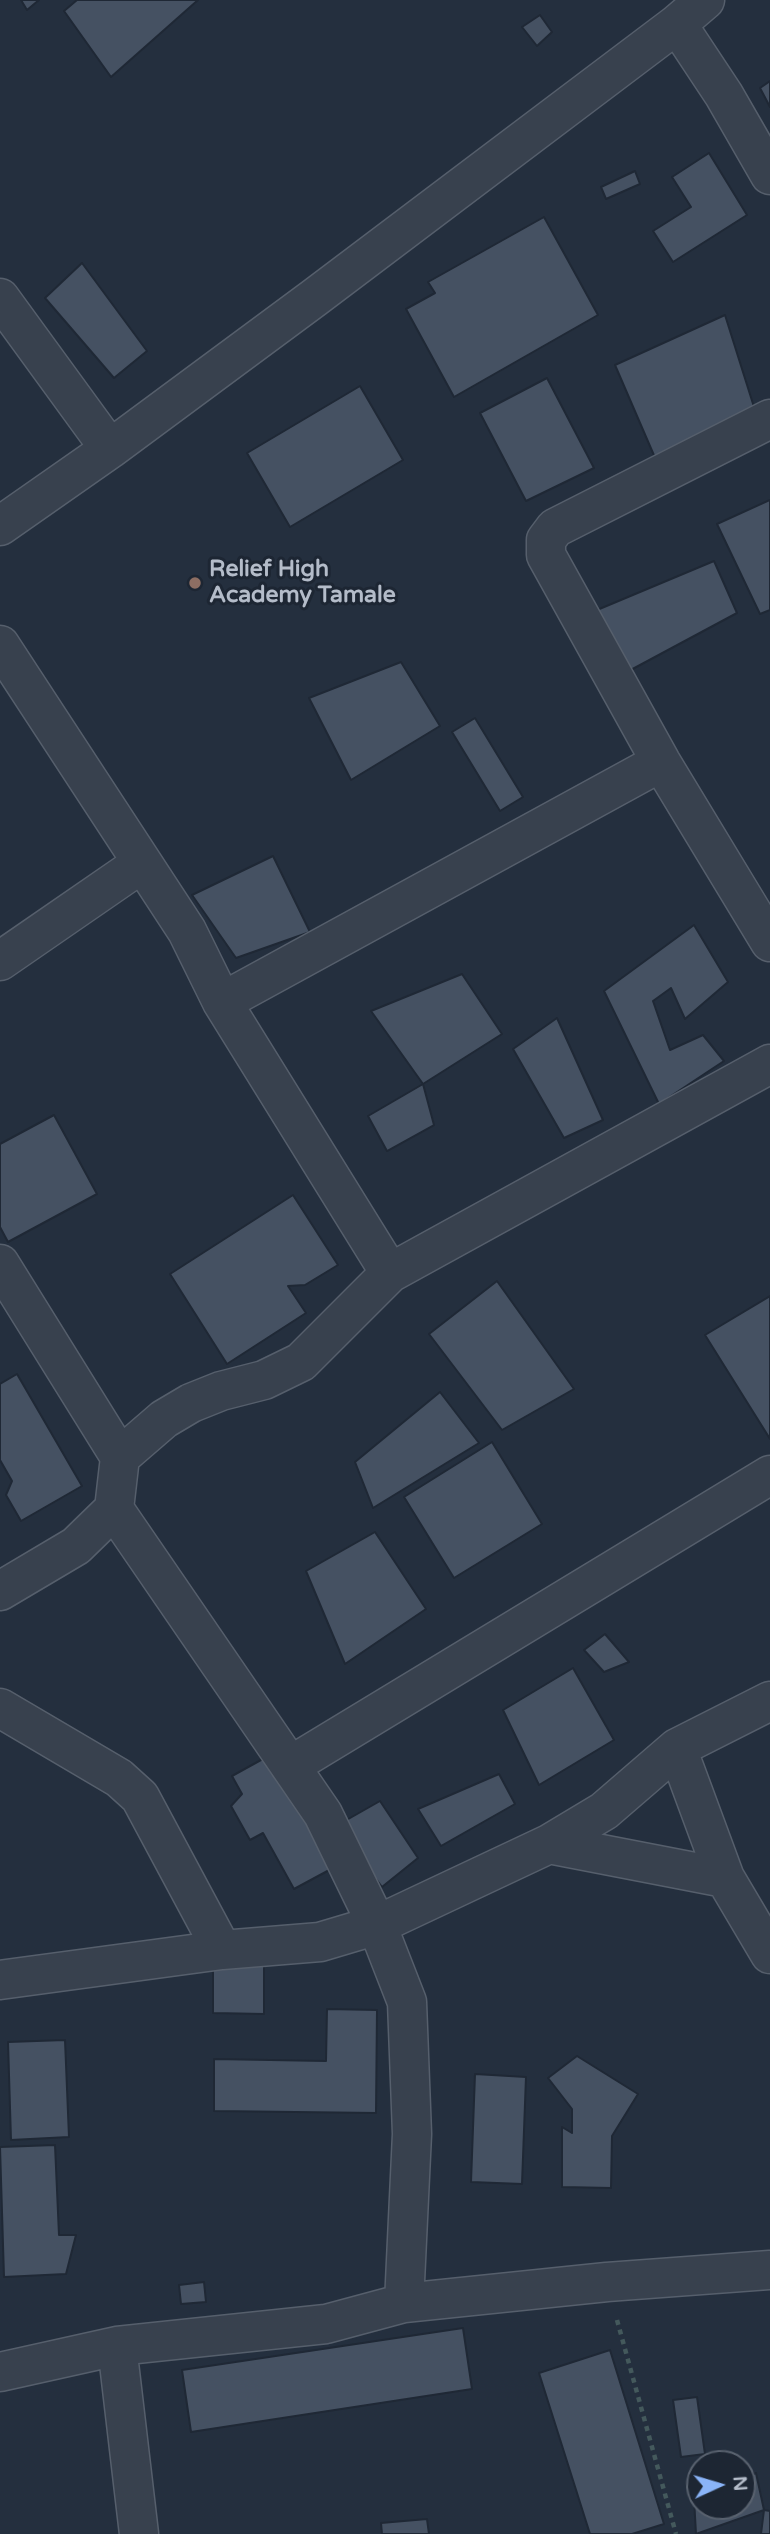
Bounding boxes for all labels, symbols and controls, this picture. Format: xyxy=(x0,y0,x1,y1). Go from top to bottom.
place label: Relief High Academy Tamale xyxy=(209,556,396,610)
marker: Relief High Academy Tamale xyxy=(187,575,203,591)
north arrow xyxy=(686,2450,756,2520)
text: N xyxy=(728,2475,751,2492)

